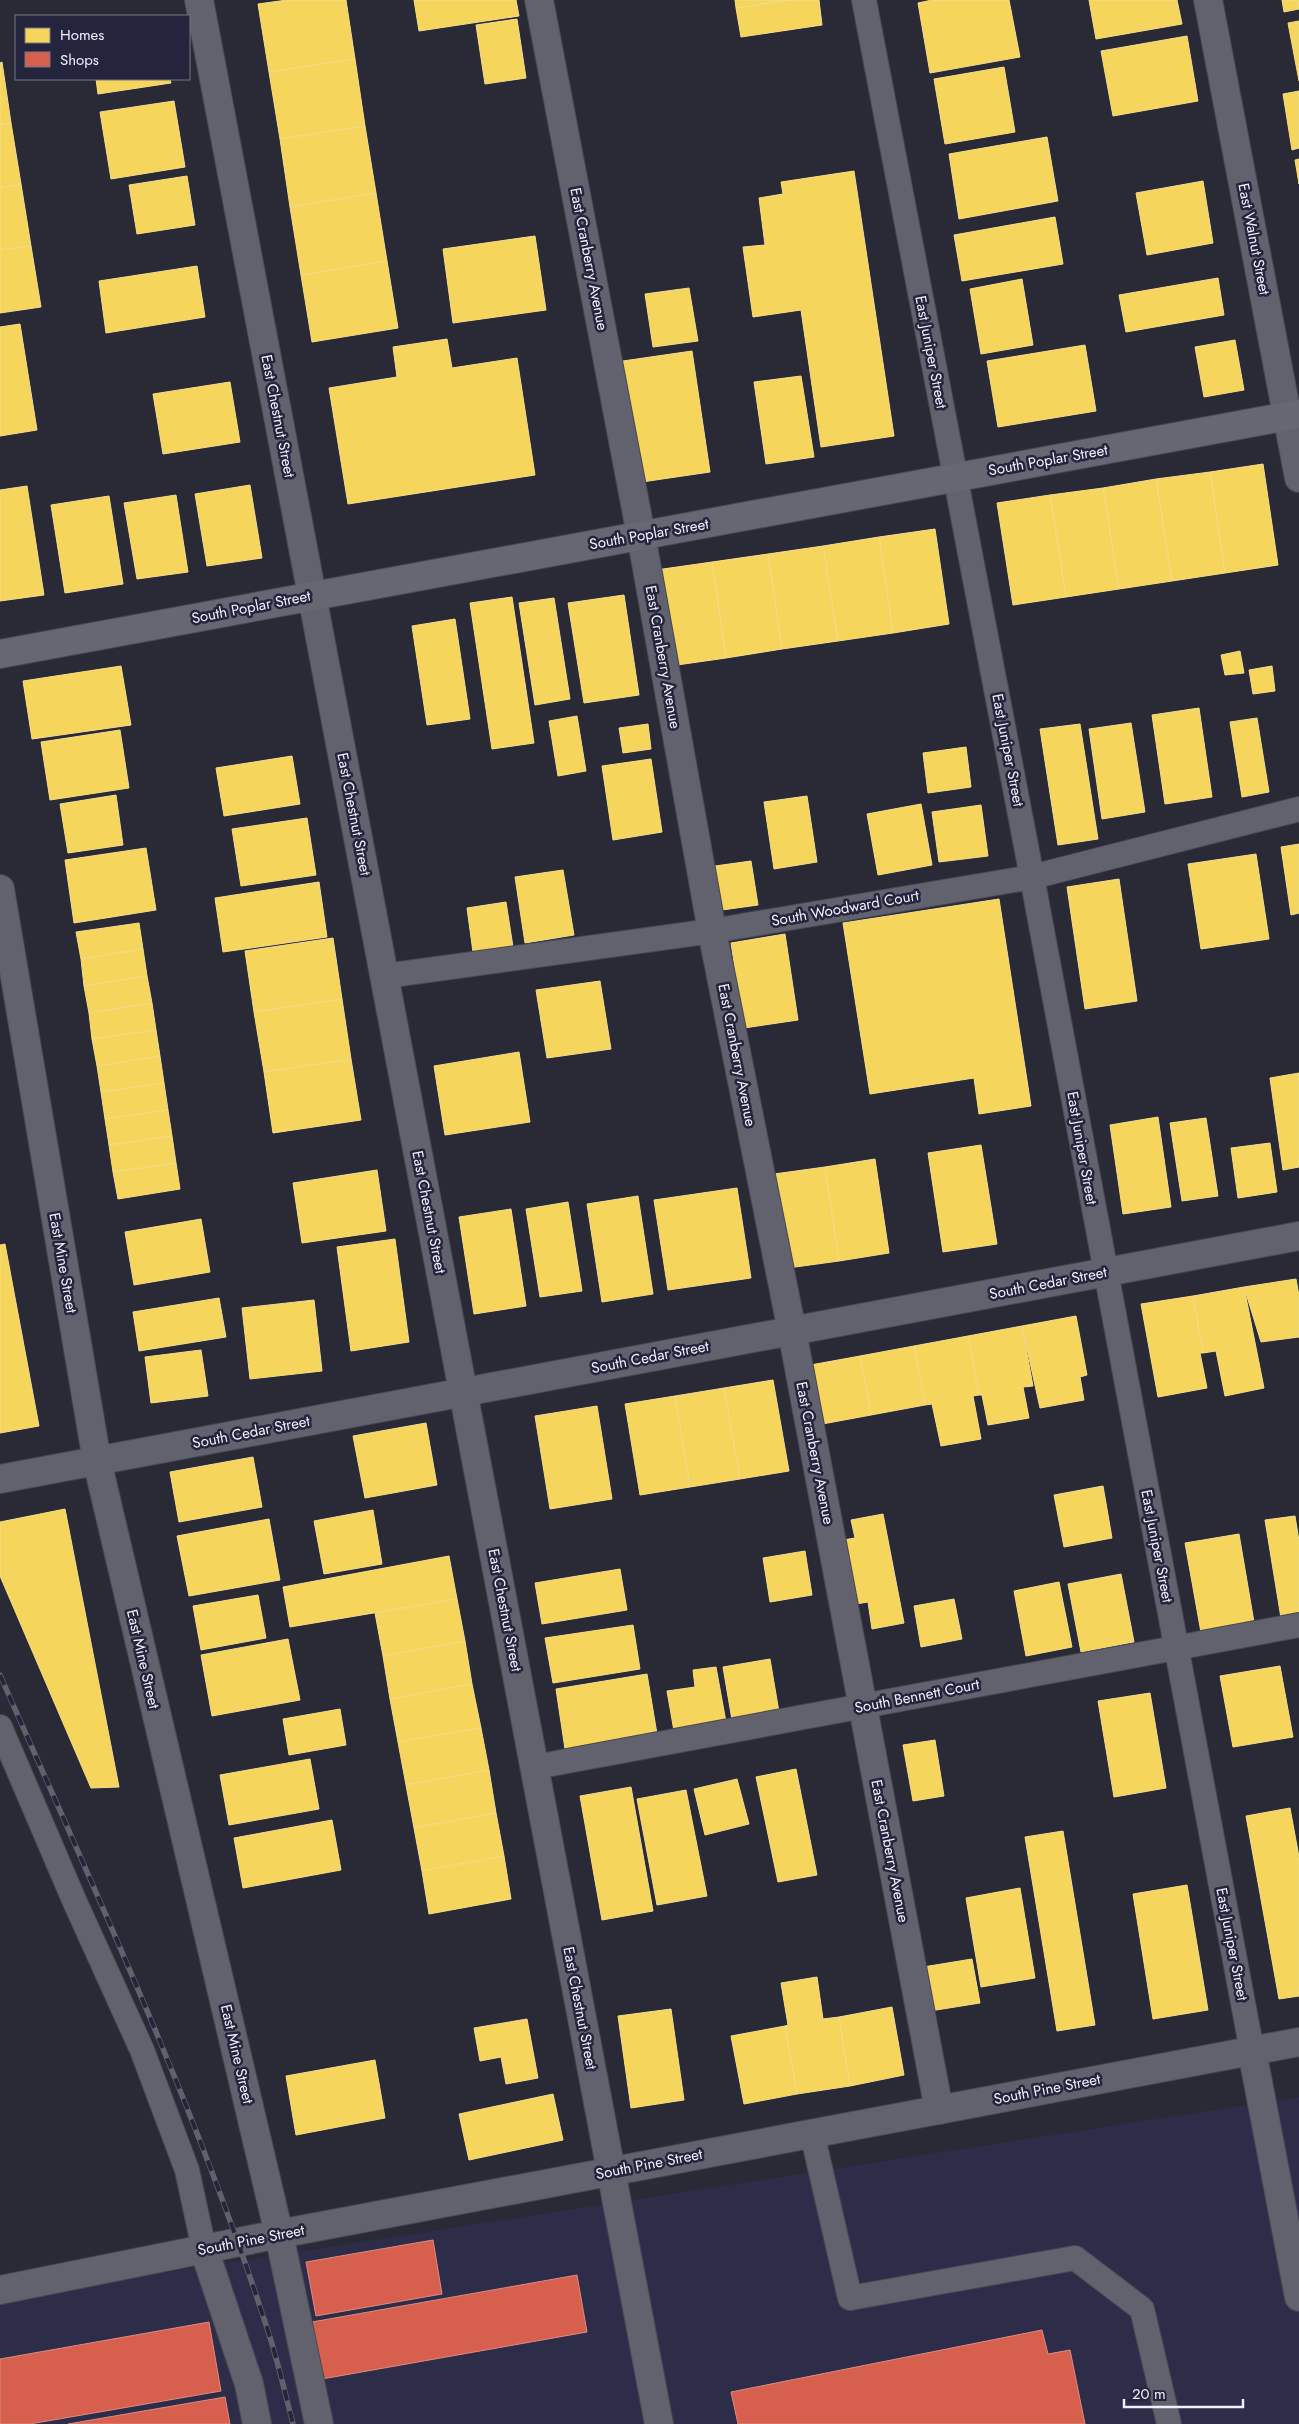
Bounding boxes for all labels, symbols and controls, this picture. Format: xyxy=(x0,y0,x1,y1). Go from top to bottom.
legend xyxy=(15,15,190,80)
text: Homes xyxy=(60,24,104,46)
text: Shops xyxy=(60,49,99,71)
street label: East Walnut Street xyxy=(1232,181,1276,297)
street label: East Cranberry Avenue xyxy=(564,186,614,333)
street label: East Juniper Street xyxy=(909,294,953,411)
street label: East Chestnut Street xyxy=(255,353,301,480)
street label: South Poplar Street xyxy=(987,439,1110,481)
street label: South Poplar Street xyxy=(588,513,711,555)
street label: East Cranberry Avenue xyxy=(640,584,686,731)
street label: South Poplar Street xyxy=(190,585,313,629)
street label: East Juniper Street xyxy=(986,692,1030,809)
street label: East Chestnut Street xyxy=(331,751,377,878)
street label: South Woodward Court xyxy=(769,884,921,932)
street label: East Cranberry Avenue xyxy=(712,982,762,1129)
street label: East Juniper Street xyxy=(1061,1090,1103,1207)
street label: East Chestnut Street xyxy=(406,1149,452,1276)
street label: East Mine Street xyxy=(43,1211,83,1315)
street label: South Cedar Street xyxy=(987,1261,1109,1305)
street label: South Cedar Street xyxy=(589,1335,711,1379)
street label: East Cranberry Avenue xyxy=(790,1380,840,1527)
street label: South Cedar Street xyxy=(190,1410,312,1454)
street label: East Juniper Street xyxy=(1135,1488,1179,1605)
street label: East Chestnut Street xyxy=(482,1547,528,1674)
street label: East Mine Street xyxy=(121,1607,165,1711)
street label: South Bennett Court xyxy=(853,1673,982,1719)
street label: East Cranberry Avenue xyxy=(865,1778,915,1925)
street label: East Juniper Street xyxy=(1210,1886,1254,2003)
street label: East Chestnut Street xyxy=(557,1945,603,2072)
street label: East Mine Street xyxy=(215,2002,259,2106)
street label: South Pine Street xyxy=(992,2068,1103,2110)
street label: South Pine Street xyxy=(594,2143,705,2185)
street label: South Pine Street xyxy=(196,2219,307,2261)
scale bar xyxy=(1124,2376,1243,2408)
text: 20 m xyxy=(1132,2383,1166,2405)

